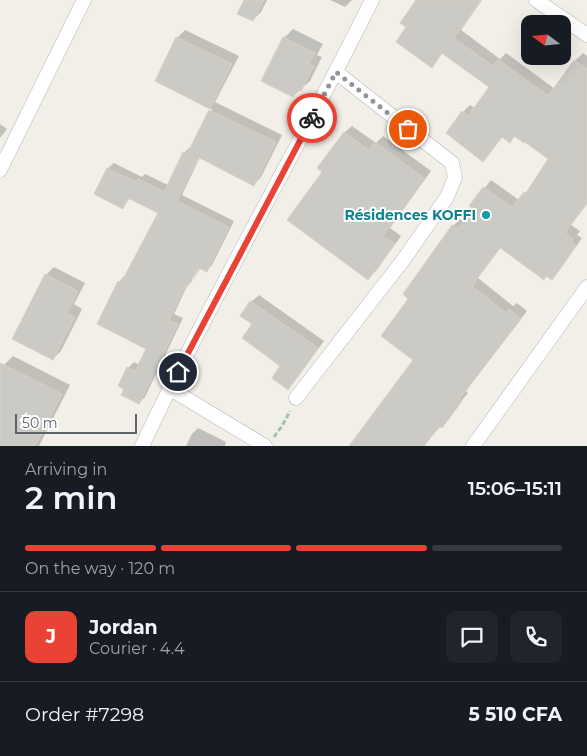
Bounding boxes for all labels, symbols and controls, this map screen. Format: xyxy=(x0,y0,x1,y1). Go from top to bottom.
north arrow xyxy=(521,15,571,65)
map controls xyxy=(521,15,571,65)
courier xyxy=(287,93,337,143)
icon: bike xyxy=(298,104,326,132)
pin xyxy=(387,108,429,150)
icon: bag xyxy=(394,115,422,143)
place label: Résidences KOFFI xyxy=(344,206,476,224)
marker: Résidences KOFFI xyxy=(480,209,492,221)
pin xyxy=(157,351,199,393)
icon: home xyxy=(164,358,192,386)
scale bar xyxy=(15,411,138,434)
text: 50 m xyxy=(22,414,58,432)
text: Arriving in xyxy=(25,460,107,479)
text: 15:06–15:11 xyxy=(468,477,562,500)
text: 2 min xyxy=(25,478,117,517)
text: On the way · 120 m xyxy=(25,559,175,578)
button: chat xyxy=(446,611,498,663)
button: phone xyxy=(510,611,562,663)
text: Jordan xyxy=(89,616,158,639)
text: J xyxy=(46,625,56,648)
text: Courier · 4.4 xyxy=(89,639,185,658)
text: Order #7298 xyxy=(25,703,144,726)
text: 5 510 CFA xyxy=(468,703,562,726)

